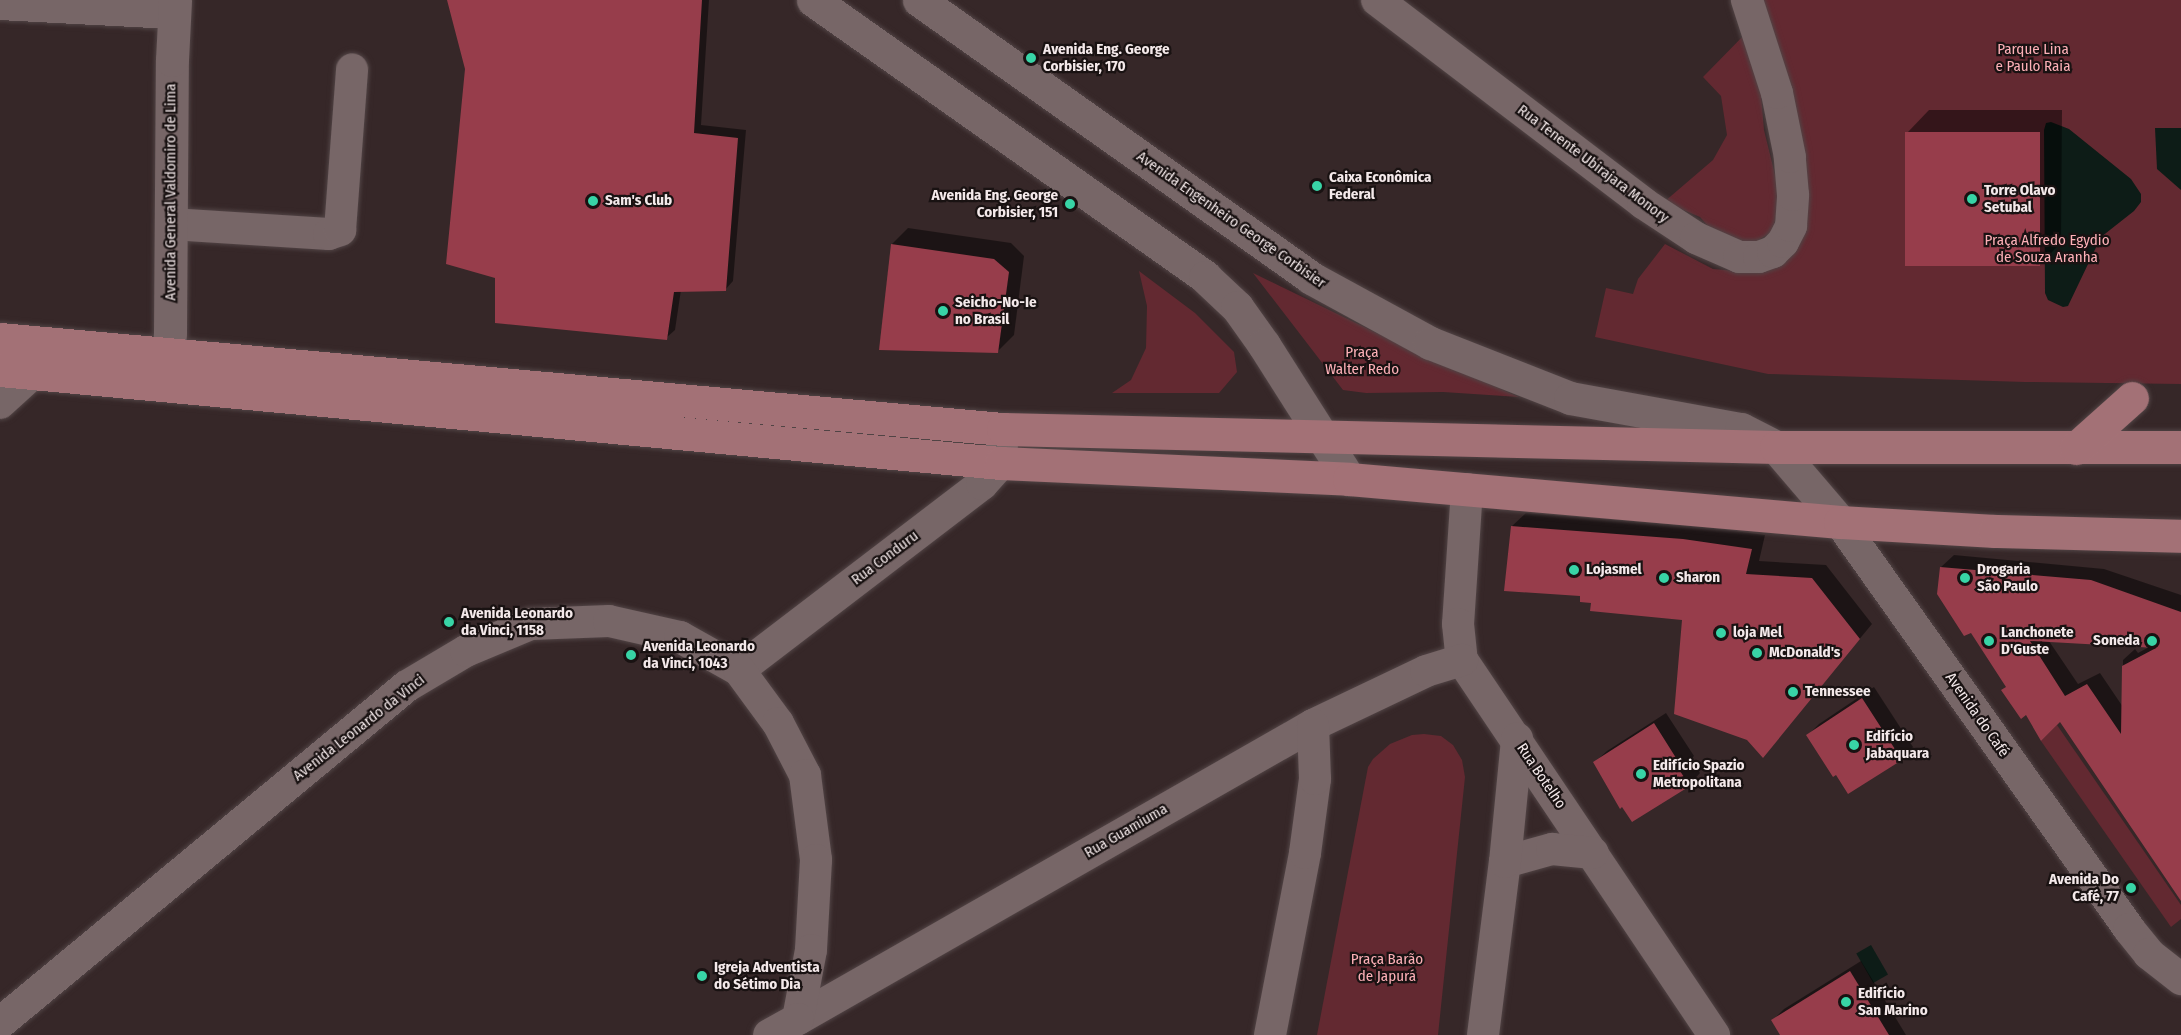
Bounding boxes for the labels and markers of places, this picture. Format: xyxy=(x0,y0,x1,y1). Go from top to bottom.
place label: Avenida Eng. George Corbisier, 170 xyxy=(1043,40,1170,75)
marker: Avenida Eng. George Corbisier, 170 xyxy=(1024,51,1038,65)
place label: Caixa Econômica Federal xyxy=(1329,168,1432,203)
marker: Caixa Econômica Federal xyxy=(1310,179,1324,193)
place label: Torre Olavo Setubal xyxy=(1984,181,2055,216)
place label: Avenida Eng. George Corbisier, 151 xyxy=(931,186,1058,221)
place label: Sam's Club xyxy=(605,192,672,210)
marker: Torre Olavo Setubal xyxy=(1965,192,1979,206)
marker: Sam's Club xyxy=(586,194,600,208)
marker: Avenida Eng. George Corbisier, 151 xyxy=(1063,197,1077,211)
place label: Seicho-No-Ie no Brasil xyxy=(955,293,1037,328)
marker: Seicho-No-Ie no Brasil xyxy=(936,304,950,318)
place label: Drogaria São Paulo xyxy=(1977,560,2038,595)
place label: Lojasmel xyxy=(1586,561,1642,579)
marker: Lojasmel xyxy=(1567,563,1581,577)
place label: Sharon xyxy=(1676,569,1720,587)
marker: Sharon xyxy=(1657,571,1671,585)
marker: Drogaria São Paulo xyxy=(1958,571,1972,585)
place label: Avenida Leonardo da Vinci, 1158 xyxy=(461,604,573,639)
marker: Avenida Leonardo da Vinci, 1158 xyxy=(442,615,456,629)
place label: Lanchonete D'Guste xyxy=(2001,623,2074,658)
place label: loja Mel xyxy=(1733,624,1782,642)
marker: loja Mel xyxy=(1714,626,1728,640)
place label: Soneda xyxy=(2093,632,2140,650)
marker: Lanchonete D'Guste xyxy=(1982,634,1996,648)
marker: Soneda xyxy=(2145,634,2159,648)
place label: Avenida Leonardo da Vinci, 1043 xyxy=(643,637,755,672)
place label: McDonald's xyxy=(1769,644,1840,662)
marker: McDonald's xyxy=(1750,646,1764,660)
marker: Avenida Leonardo da Vinci, 1043 xyxy=(624,648,638,662)
place label: Tennessee xyxy=(1805,683,1871,701)
marker: Tennessee xyxy=(1786,685,1800,699)
place label: Edifício Jabaquara xyxy=(1866,727,1929,762)
marker: Edifício Jabaquara xyxy=(1847,738,1861,752)
place label: Edifício Spazio Metropolitana xyxy=(1653,756,1745,791)
marker: Edifício Spazio Metropolitana xyxy=(1634,767,1648,781)
place label: Avenida Do Café, 77 xyxy=(2049,870,2119,905)
marker: Avenida Do Café, 77 xyxy=(2124,881,2138,895)
place label: Igreja Adventista do Sétimo Dia xyxy=(714,958,820,993)
marker: Igreja Adventista do Sétimo Dia xyxy=(695,969,709,983)
place label: Edifício San Marino xyxy=(1858,984,1928,1019)
marker: Edifício San Marino xyxy=(1839,995,1853,1009)

